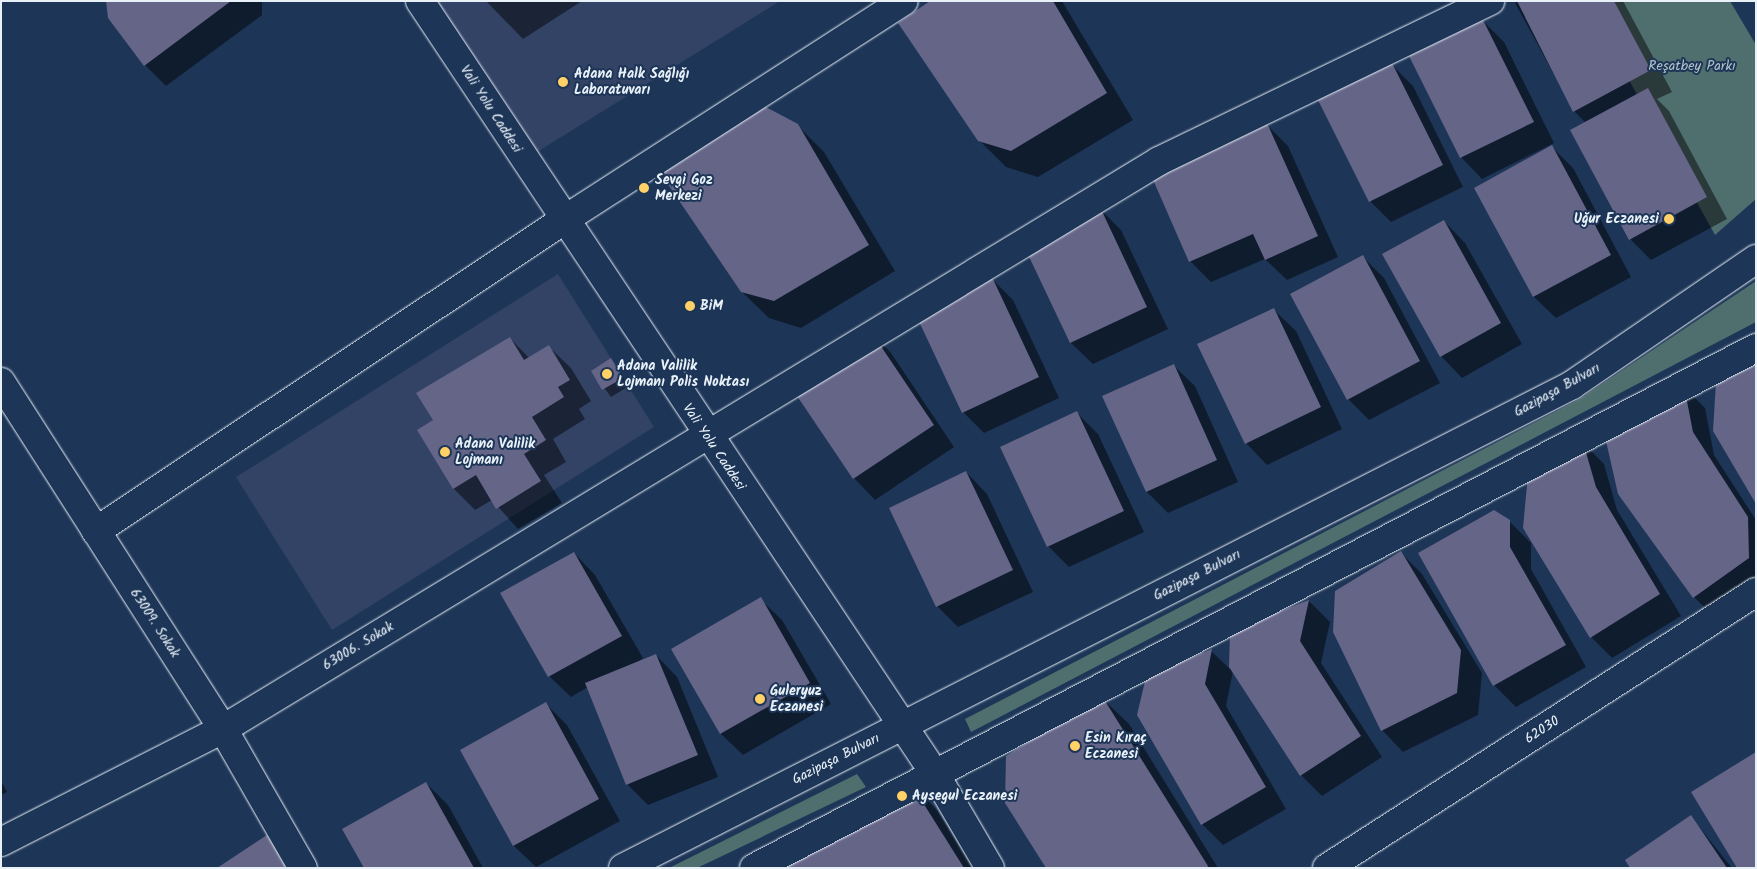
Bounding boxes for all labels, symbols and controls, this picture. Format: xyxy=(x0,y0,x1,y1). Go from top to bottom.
park label: Reşatbey Parkı xyxy=(1648,58,1736,74)
street label: Vali Yolu Caddesi xyxy=(456,62,526,156)
place label: Adana Halk Sağlığı Laboratuvarı xyxy=(574,66,689,98)
marker: Adana Halk Sağlığı Laboratuvarı xyxy=(556,75,570,89)
place label: Sevgi Goz Merkezi xyxy=(655,172,713,204)
marker: Sevgi Goz Merkezi xyxy=(637,181,651,195)
place label: Uğur Eczanesi xyxy=(1574,211,1659,227)
marker: Uğur Eczanesi xyxy=(1663,213,1675,225)
place label: BiM xyxy=(700,298,723,314)
marker: BiM xyxy=(684,300,696,312)
place label: Adana Valilik Lojmanı Polis Noktası xyxy=(617,358,749,391)
street label: Gazipaşa Bulvarı xyxy=(1511,359,1603,421)
marker: Adana Valilik Lojmanı Polis Noktası xyxy=(601,368,613,380)
street label: Vali Yolu Caddesi xyxy=(679,400,749,494)
place label: Adana Valilik Lojmanı xyxy=(455,436,535,468)
marker: Adana Valilik Lojmanı xyxy=(439,446,451,458)
street label: Gazipaşa Bulvarı xyxy=(1150,546,1244,604)
street label: 63009. Sokak xyxy=(126,585,184,661)
street label: 63006. Sokak xyxy=(319,618,397,674)
place label: Guleryuz Eczanesi xyxy=(770,683,823,716)
marker: Guleryuz Eczanesi xyxy=(754,693,766,705)
street label: 62030 xyxy=(1522,713,1562,747)
street label: Gazipaşa Bulvarı xyxy=(789,730,883,788)
place label: Esin Kıraç Eczanesi xyxy=(1085,730,1147,762)
marker: Esin Kıraç Eczanesi xyxy=(1069,740,1081,752)
place label: Aysegul Eczanesi xyxy=(912,788,1017,804)
marker: Aysegul Eczanesi xyxy=(896,790,908,802)

